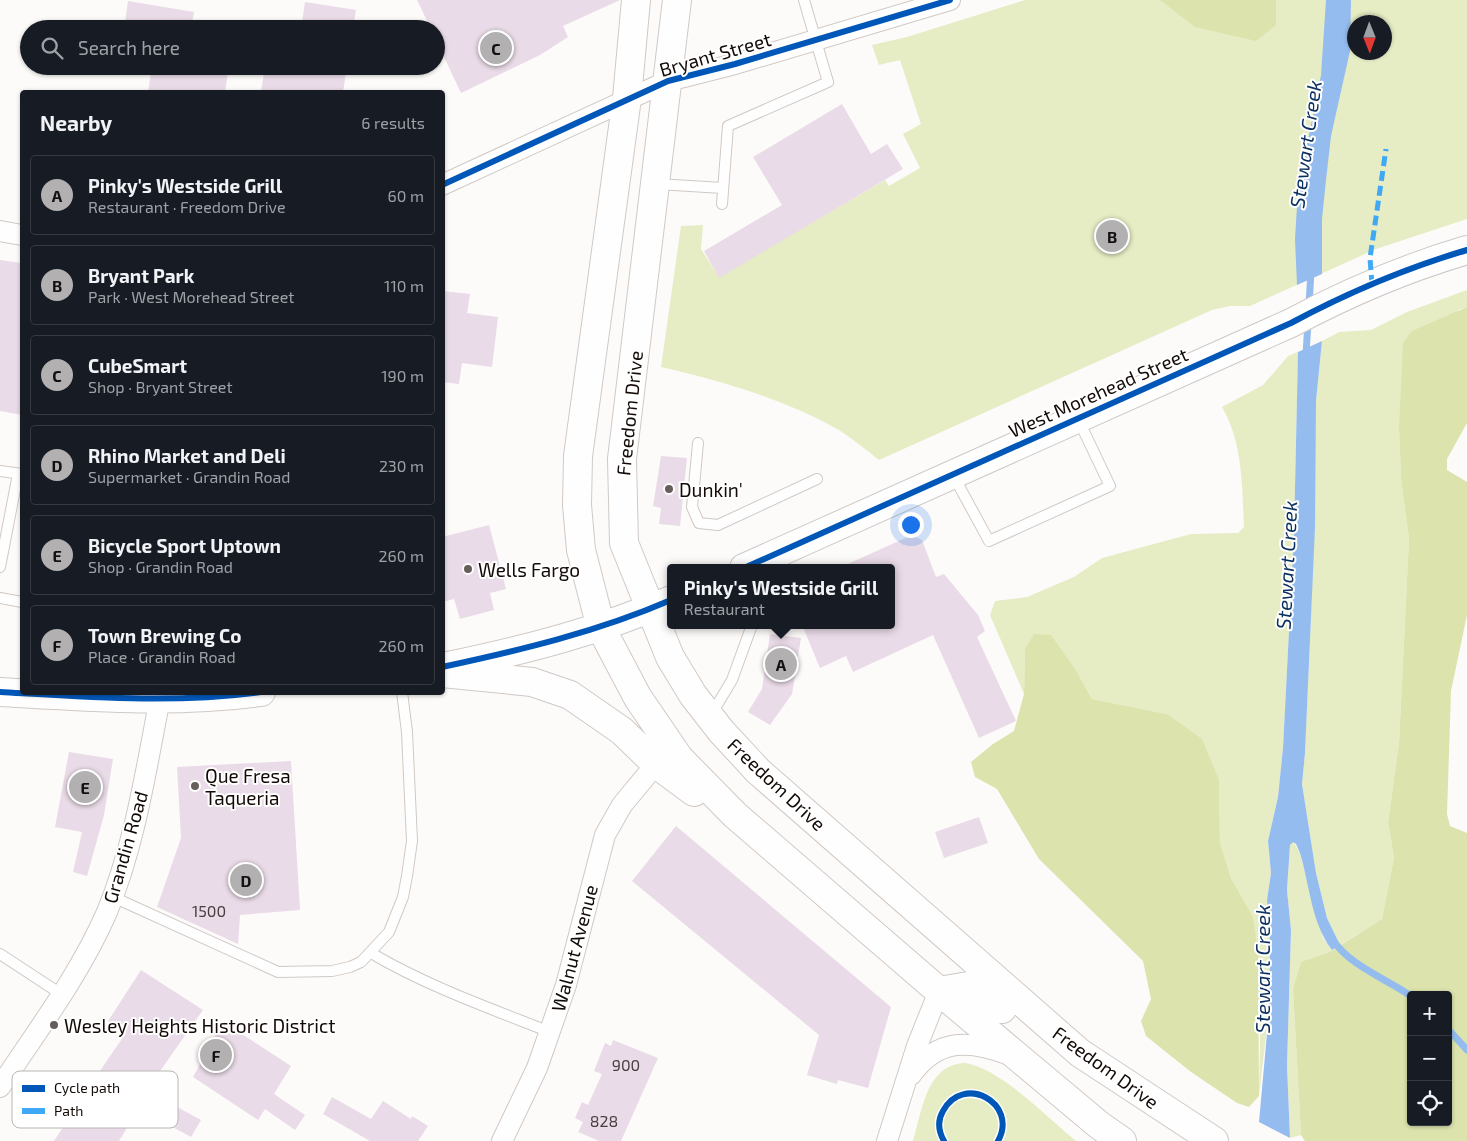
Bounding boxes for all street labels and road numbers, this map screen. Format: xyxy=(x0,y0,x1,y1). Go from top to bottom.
street label: Bryant Street xyxy=(657,27,773,81)
street label: West Morehead Street xyxy=(1005,342,1191,442)
street label: Freedom Drive xyxy=(611,349,647,477)
street label: Freedom Drive xyxy=(723,733,831,835)
street label: Grandin Road xyxy=(98,788,152,906)
street label: Walnut Avenue xyxy=(546,882,602,1014)
street label: Freedom Drive xyxy=(1049,1021,1163,1113)

